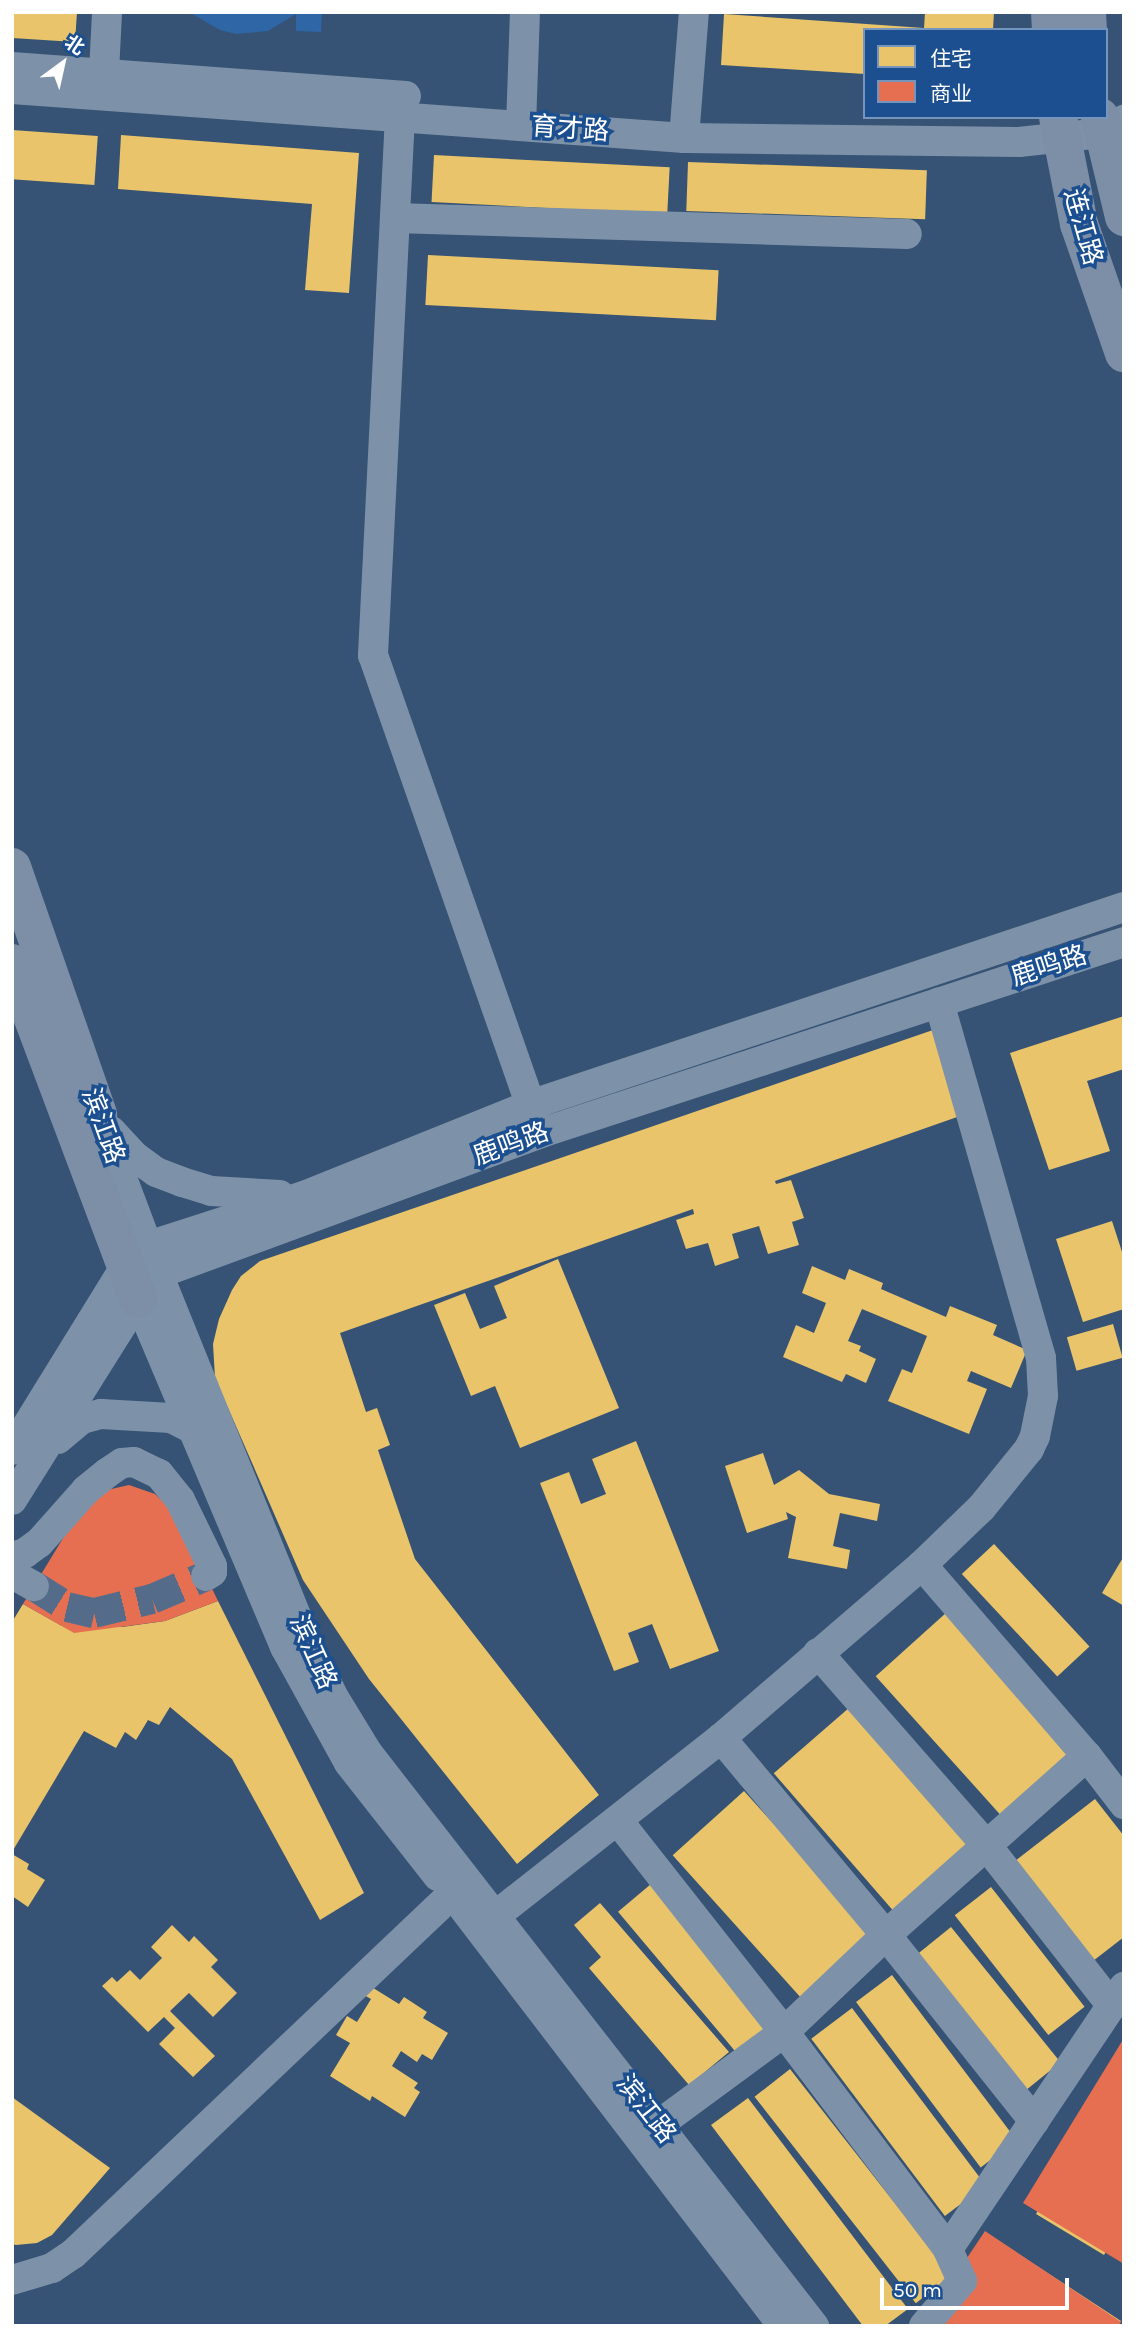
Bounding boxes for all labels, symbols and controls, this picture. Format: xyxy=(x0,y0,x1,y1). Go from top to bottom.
north arrow xyxy=(28,28,98,98)
legend xyxy=(863,28,1108,119)
text: 北 xyxy=(60,31,88,60)
text: 住宅 xyxy=(930,47,972,71)
text: 商业 xyxy=(930,82,972,106)
street label: 育才路 xyxy=(530,111,610,147)
street label: 连江路 xyxy=(1057,185,1109,269)
street label: 鹿鸣路 xyxy=(1007,939,1091,993)
street label: 滨江路 xyxy=(75,1084,131,1168)
street label: 鹿鸣路 xyxy=(469,1116,553,1172)
street label: 滨江路 xyxy=(283,1610,343,1694)
street label: 滨江路 xyxy=(610,2069,682,2149)
scale bar xyxy=(884,2264,1073,2308)
text: 50 m xyxy=(893,2278,942,2302)

